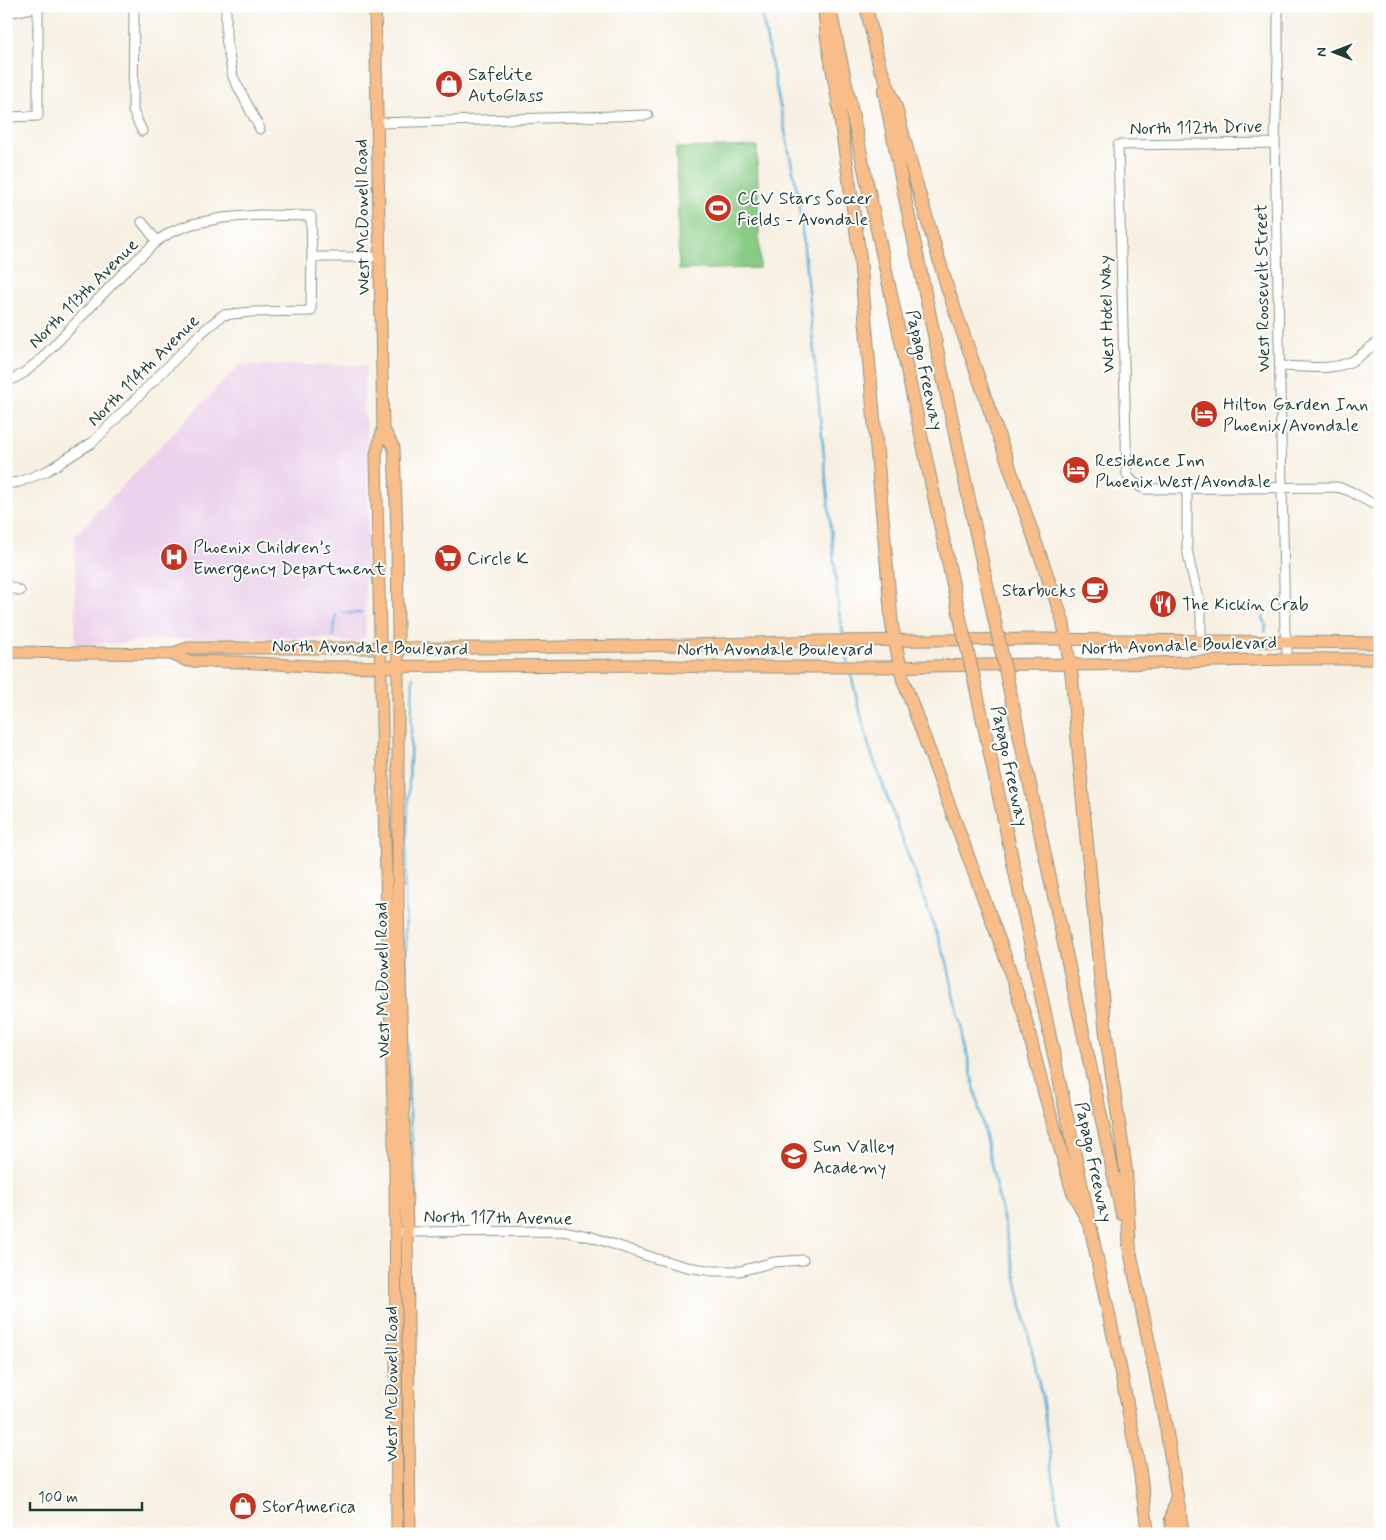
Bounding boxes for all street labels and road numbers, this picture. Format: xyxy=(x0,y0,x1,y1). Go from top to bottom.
street label: North 112th Drive xyxy=(1129,115,1263,141)
street label: West McDowell Road xyxy=(350,139,376,295)
street label: West Roosevelt Street xyxy=(1250,204,1276,372)
street label: North 113th Avenue xyxy=(24,233,144,354)
street label: West Hotel Way xyxy=(1093,255,1121,373)
street label: Papago Freeway xyxy=(899,308,949,433)
street label: North 114th Avenue xyxy=(82,309,205,432)
street label: North Avondale Boulevard xyxy=(1081,631,1277,661)
street label: North Avondale Boulevard xyxy=(272,634,468,662)
street label: North Avondale Boulevard xyxy=(677,638,873,662)
street label: Papago Freeway xyxy=(984,704,1034,829)
street label: West McDowell Road xyxy=(370,902,396,1058)
street label: Papago Freeway xyxy=(1068,1100,1118,1225)
street label: North 117th Avenue xyxy=(423,1205,573,1231)
street label: West McDowell Road xyxy=(380,1306,404,1462)

